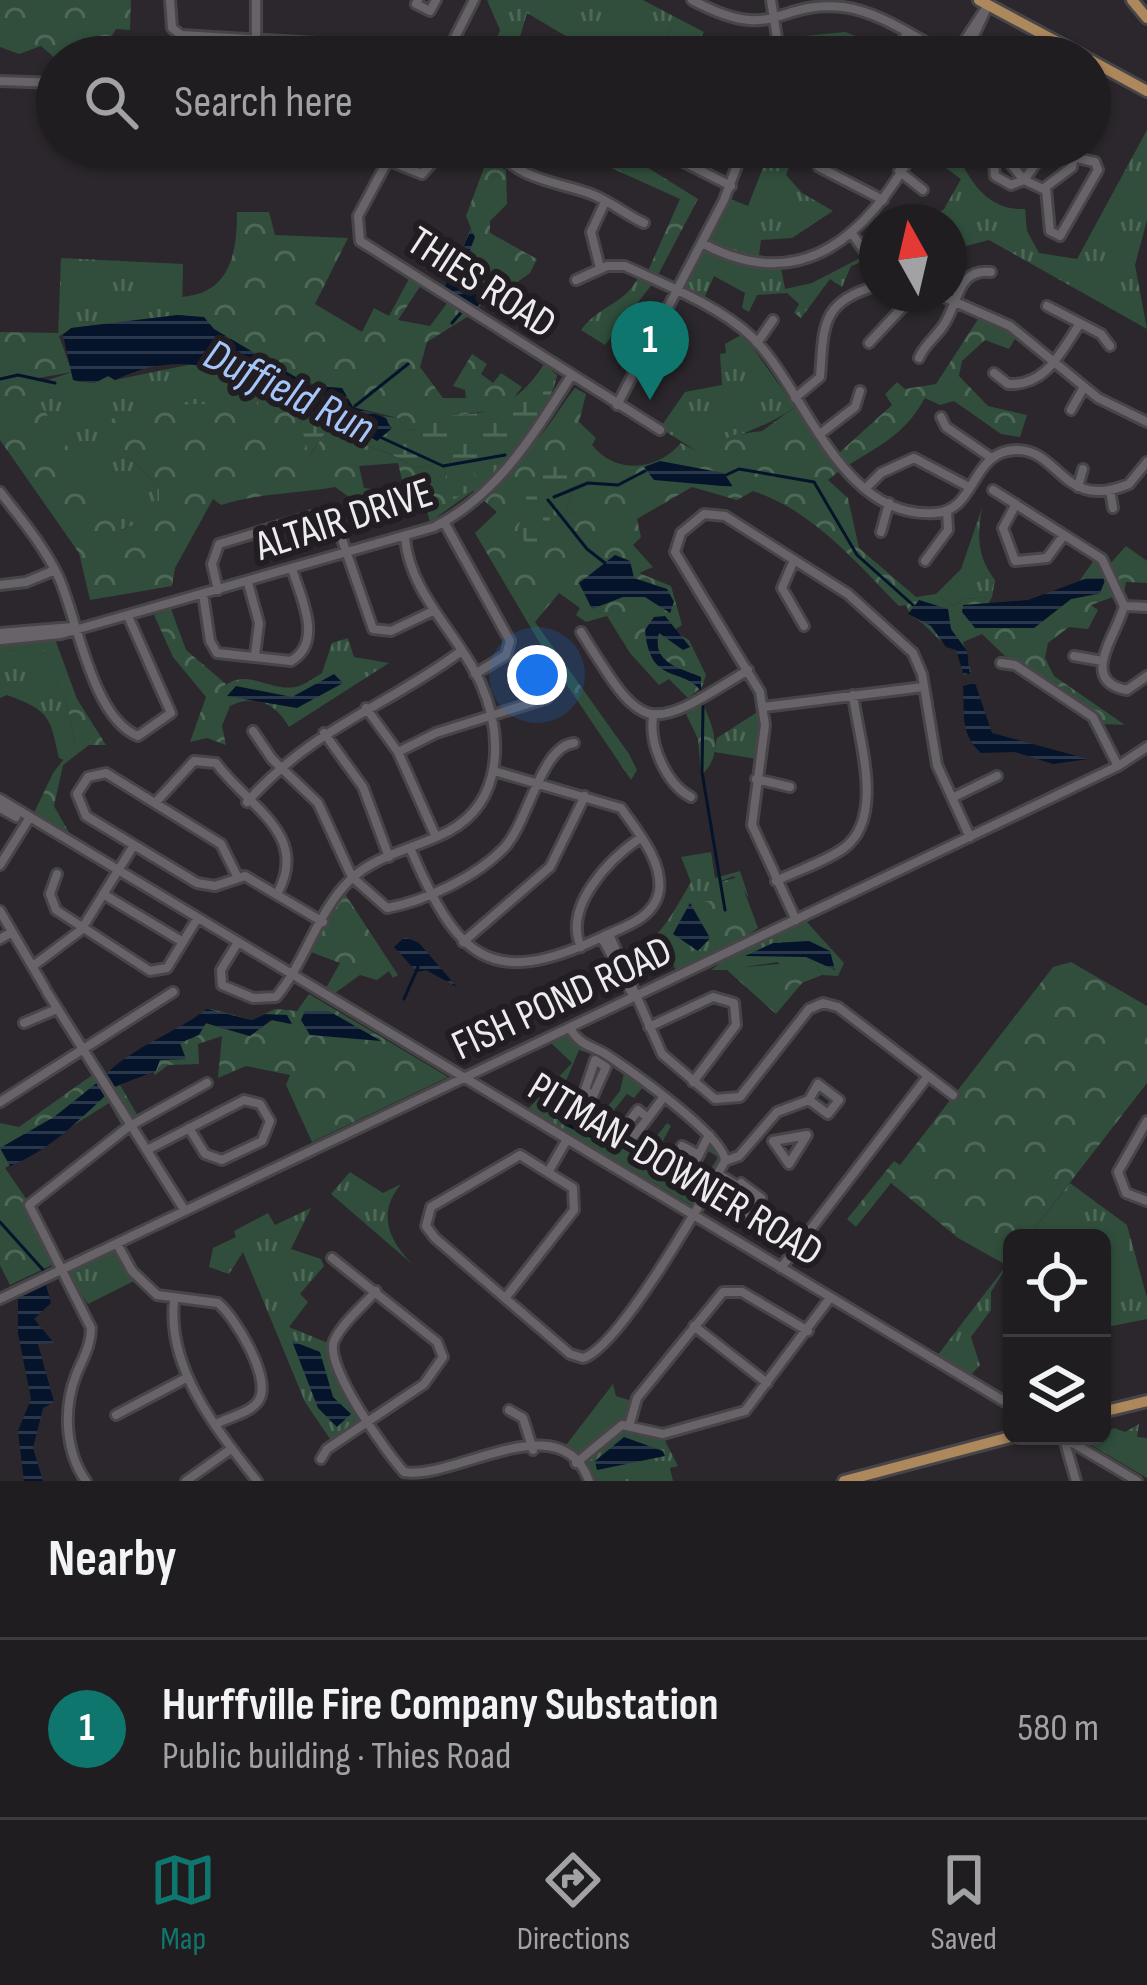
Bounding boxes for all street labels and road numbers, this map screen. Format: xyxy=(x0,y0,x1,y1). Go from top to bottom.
street label: THIES ROAD xyxy=(397,216,565,350)
street label: ALTAIR DRIVE xyxy=(248,467,439,573)
street label: FISH POND ROAD xyxy=(444,926,680,1072)
street label: PITMAN-DOWNER ROAD xyxy=(518,1062,832,1278)

